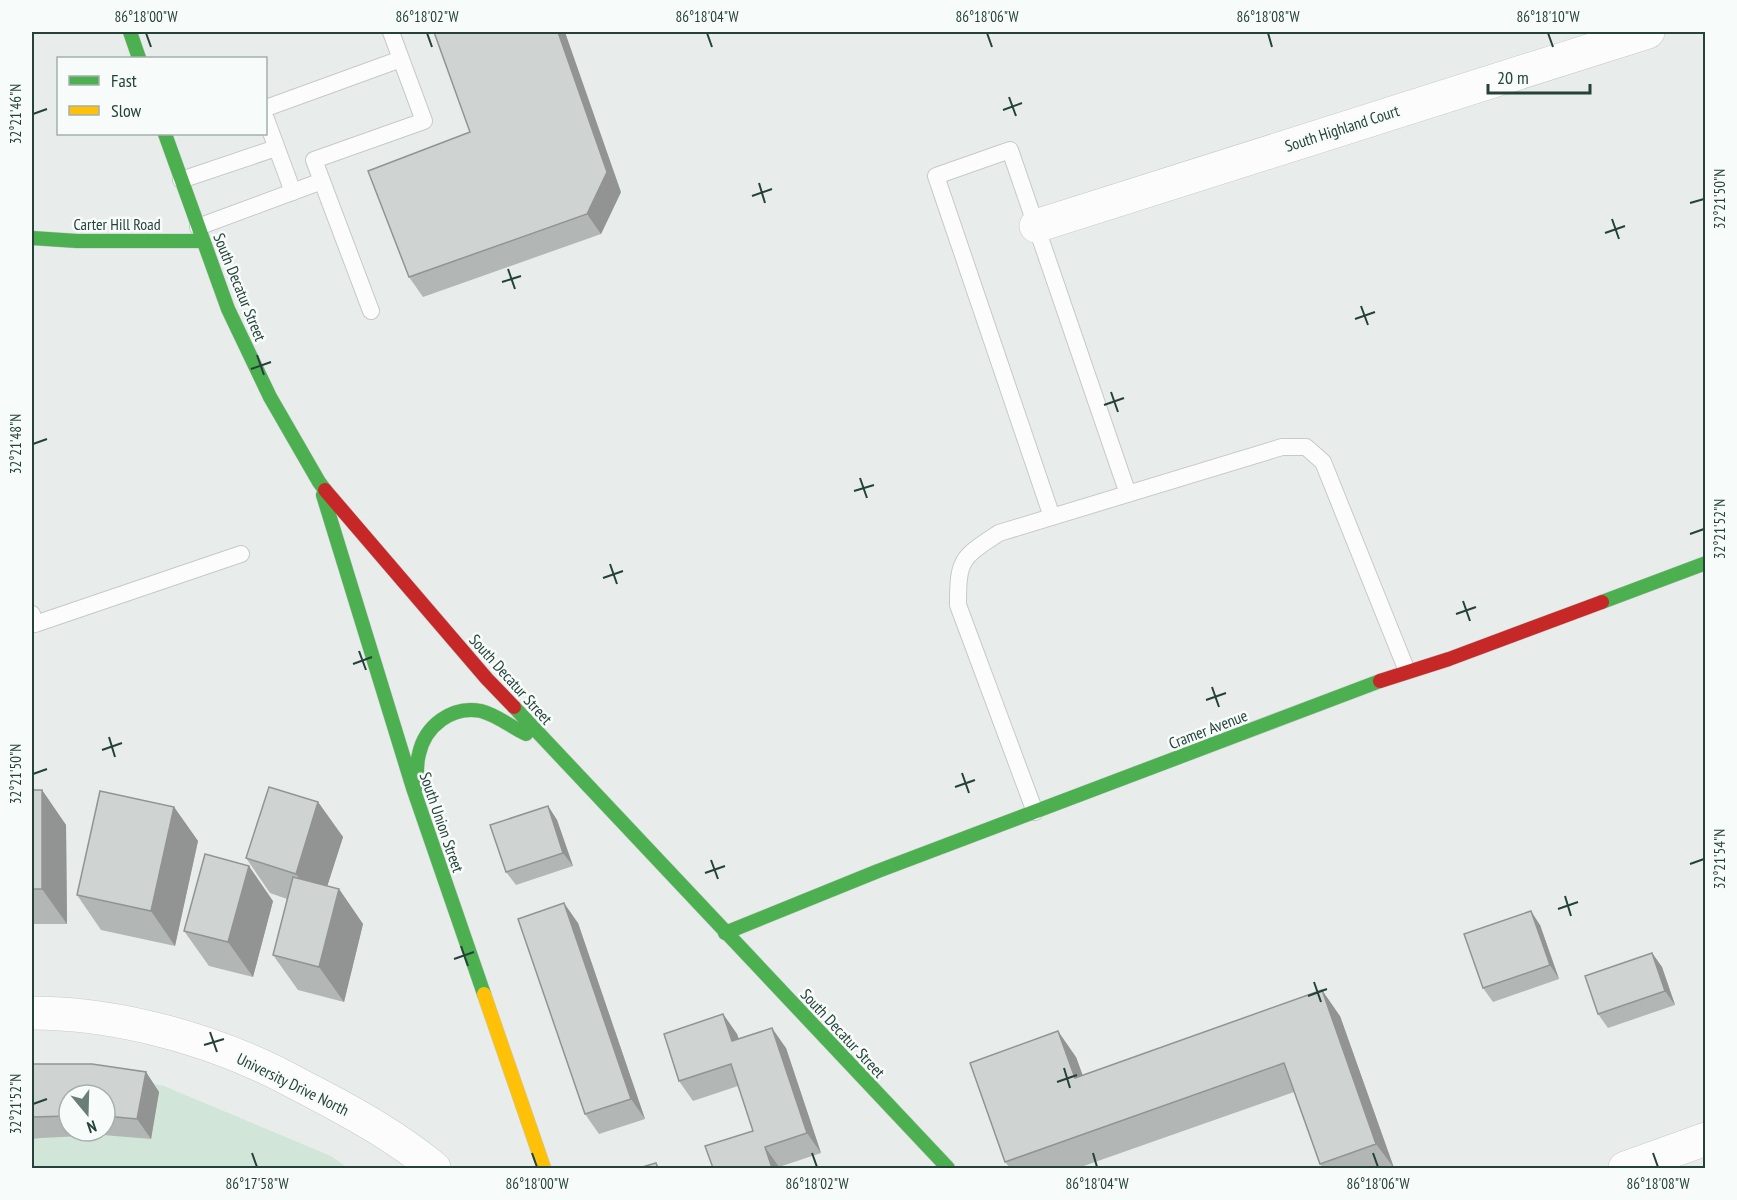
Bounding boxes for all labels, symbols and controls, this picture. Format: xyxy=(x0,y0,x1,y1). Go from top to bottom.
text: 86°18'00"W xyxy=(114,7,178,26)
text: 86°18'02"W xyxy=(395,7,459,26)
text: 86°18'04"W xyxy=(675,7,739,26)
text: 86°18'06"W xyxy=(955,7,1019,26)
text: 86°18'08"W xyxy=(1236,7,1300,26)
text: 86°18'10"W xyxy=(1516,7,1580,26)
legend xyxy=(57,57,267,135)
scale bar xyxy=(1488,57,1590,95)
text: 20 m xyxy=(1497,66,1529,89)
text: Fast xyxy=(111,69,137,92)
text: 32°21'46"N xyxy=(6,84,25,144)
text: Slow xyxy=(111,99,142,122)
street label: South Highland Court xyxy=(1282,100,1402,156)
text: 32°21'50"N xyxy=(1710,169,1729,229)
street label: Carter Hill Road xyxy=(73,214,161,234)
street label: South Decatur Street xyxy=(209,230,271,344)
text: 32°21'48"N xyxy=(6,414,25,474)
text: 32°21'52"N xyxy=(1710,499,1729,559)
street label: South Decatur Street xyxy=(465,630,557,729)
street label: Cramer Avenue xyxy=(1166,705,1250,753)
text: 32°21'50"N xyxy=(6,744,25,804)
street label: South Union Street xyxy=(415,769,469,875)
text: 32°21'54"N xyxy=(1710,829,1729,889)
street label: South Decatur Street xyxy=(797,984,890,1082)
street label: University Drive North xyxy=(234,1048,352,1120)
text: 32°21'52"N xyxy=(6,1074,25,1134)
north arrow xyxy=(57,1083,117,1143)
text: N xyxy=(85,1116,99,1138)
text: 86°17'58"W xyxy=(225,1174,289,1193)
text: 86°18'00"W xyxy=(505,1174,569,1193)
text: 86°18'02"W xyxy=(785,1174,849,1193)
text: 86°18'04"W xyxy=(1065,1174,1129,1193)
text: 86°18'06"W xyxy=(1346,1174,1410,1193)
text: 86°18'08"W xyxy=(1626,1174,1690,1193)

